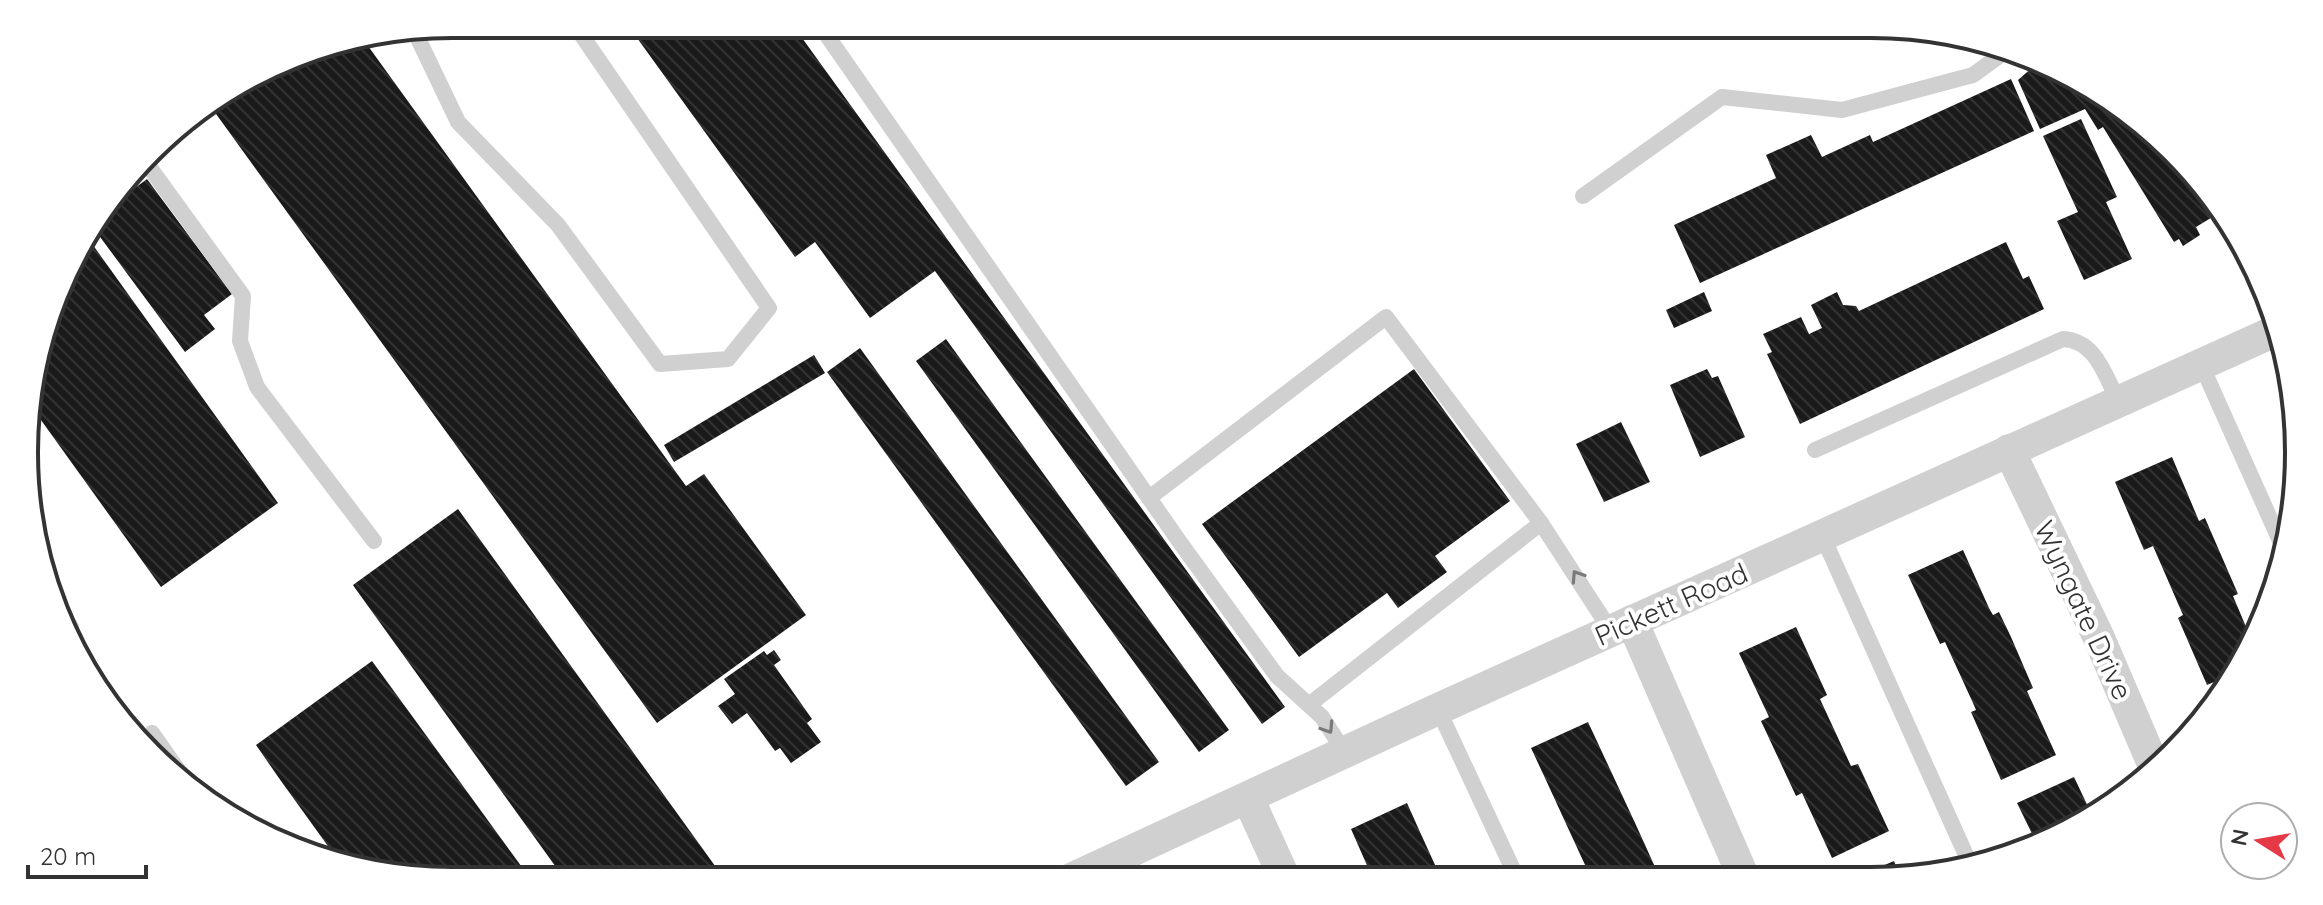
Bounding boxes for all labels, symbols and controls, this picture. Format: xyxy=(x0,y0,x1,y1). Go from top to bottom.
street label: Wyngate Drive xyxy=(2027,515,2141,705)
street label: Pickett Road xyxy=(1589,555,1753,653)
one-way arrow xyxy=(1572,570,1587,585)
one-way arrow xyxy=(1319,719,1334,733)
north arrow xyxy=(2219,801,2299,881)
text: N xyxy=(2224,827,2255,848)
scale bar xyxy=(28,829,146,879)
text: 20 m xyxy=(40,841,96,871)

